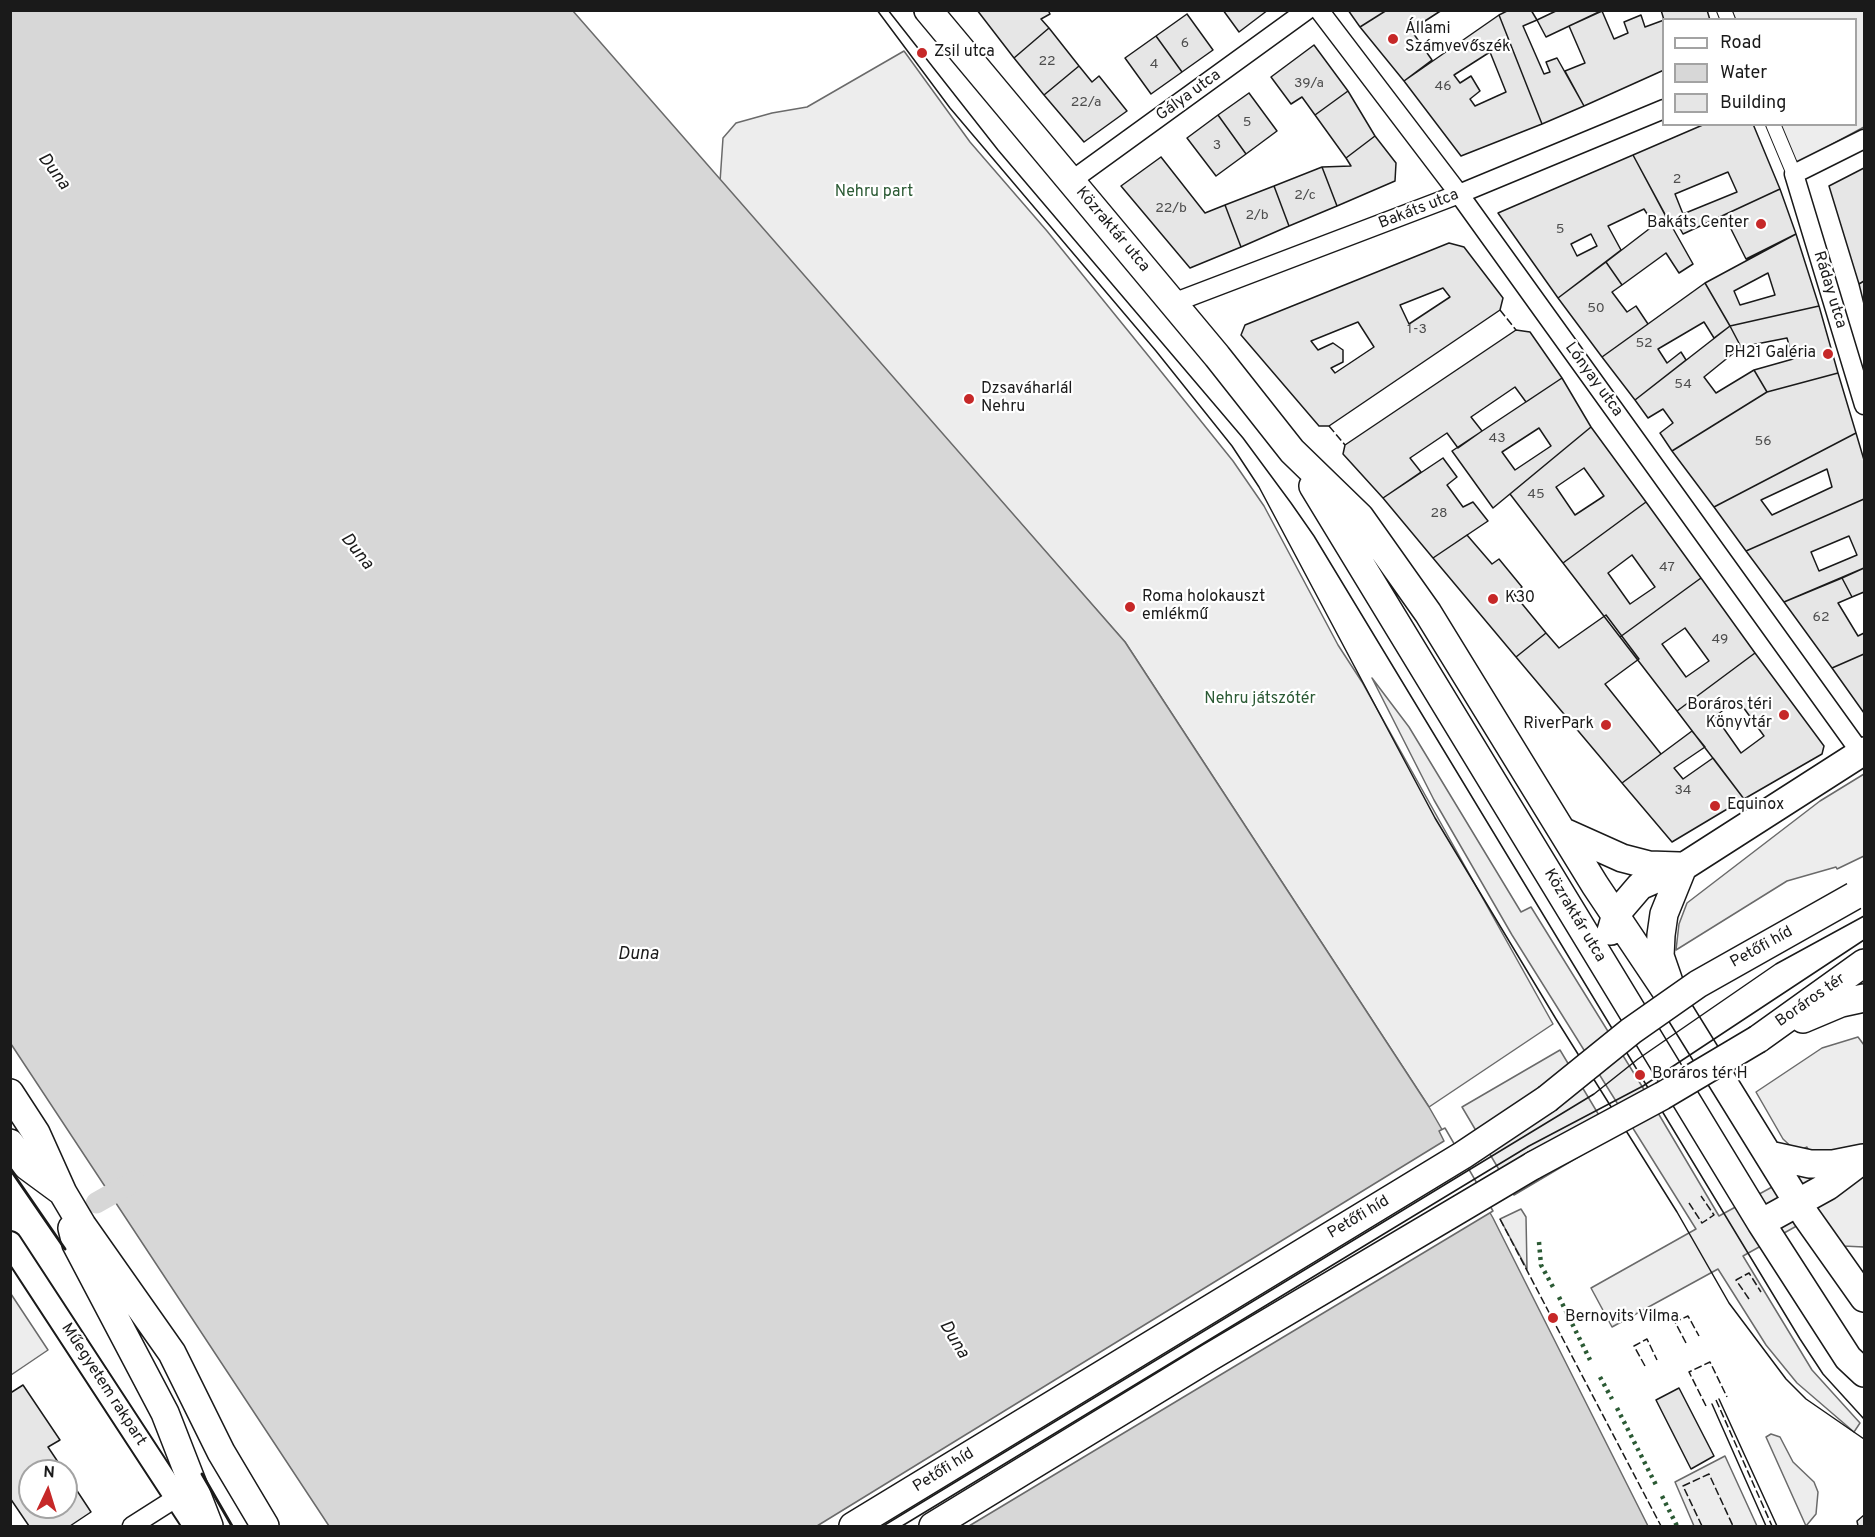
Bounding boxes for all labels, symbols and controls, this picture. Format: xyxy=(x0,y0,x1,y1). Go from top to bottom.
legend xyxy=(1662,18,1857,126)
place label: Állami Számvevőszék xyxy=(1405,20,1511,58)
marker: Állami Számvevőszék xyxy=(1386,32,1400,46)
text: Road xyxy=(1720,32,1762,55)
house number: 6 xyxy=(1181,36,1189,52)
place label: Zsil utca xyxy=(934,43,995,63)
marker: Zsil utca xyxy=(915,46,929,60)
house number: 22 xyxy=(1038,54,1056,70)
house number: 4 xyxy=(1150,57,1158,73)
text: Water xyxy=(1720,62,1767,85)
street label: Gálya utca xyxy=(1153,66,1225,126)
house number: 39/a xyxy=(1294,76,1324,92)
house number: 46 xyxy=(1434,79,1452,95)
text: Building xyxy=(1720,92,1786,115)
house number: 22/a xyxy=(1071,95,1101,111)
house number: 5 xyxy=(1243,115,1251,131)
house number: 3 xyxy=(1213,138,1221,154)
water label: Duna xyxy=(32,149,74,195)
house number: 2 xyxy=(1673,172,1681,188)
park label: Nehru part xyxy=(835,183,913,203)
street label: Közraktár utca xyxy=(1071,184,1153,276)
street label: Bakáts utca xyxy=(1376,186,1462,234)
house number: 2/c xyxy=(1294,188,1316,204)
house number: 22/b xyxy=(1155,201,1187,217)
house number: 2/b xyxy=(1245,208,1269,224)
place label: Bakáts Center xyxy=(1647,214,1749,234)
marker: Bakáts Center xyxy=(1754,217,1768,231)
house number: 5 xyxy=(1556,222,1564,238)
street label: Ráday utca xyxy=(1808,249,1850,331)
house number: 50 xyxy=(1587,301,1605,317)
house number: 1-3 xyxy=(1407,322,1427,338)
house number: 52 xyxy=(1635,336,1653,352)
street label: Lónyay utca xyxy=(1560,339,1626,421)
place label: PH21 Galéria xyxy=(1724,344,1816,364)
marker: PH21 Galéria xyxy=(1821,347,1835,361)
house number: 54 xyxy=(1674,377,1692,393)
place label: Dzsaváharlál Nehru xyxy=(981,380,1073,418)
marker: Dzsaváharlál Nehru xyxy=(962,392,976,406)
house number: 43 xyxy=(1488,431,1506,447)
house number: 56 xyxy=(1754,434,1772,450)
house number: 45 xyxy=(1527,487,1545,503)
house number: 28 xyxy=(1430,506,1448,522)
water label: Duna xyxy=(335,529,377,575)
house number: 47 xyxy=(1659,560,1675,576)
place label: Roma holokauszt emlékmű xyxy=(1142,588,1265,626)
place label: K30 xyxy=(1505,589,1535,609)
marker: K30 xyxy=(1486,592,1500,606)
marker: Roma holokauszt emlékmű xyxy=(1123,600,1137,614)
house number: 62 xyxy=(1813,610,1829,626)
house number: 49 xyxy=(1712,632,1728,648)
park label: Nehru játszótér xyxy=(1204,690,1316,710)
place label: Boráros téri Könyvtár xyxy=(1687,696,1772,734)
marker: Boráros téri Könyvtár xyxy=(1777,708,1791,722)
place label: RiverPark xyxy=(1523,715,1594,735)
marker: RiverPark xyxy=(1599,718,1613,732)
house number: 34 xyxy=(1674,783,1692,799)
place label: Equinox xyxy=(1727,796,1784,816)
marker: Equinox xyxy=(1708,799,1722,813)
street label: Közraktár utca xyxy=(1539,866,1609,966)
street label: Petőfi híd xyxy=(1727,923,1797,973)
water label: Duna xyxy=(618,944,658,966)
street label: Boráros tér xyxy=(1772,970,1850,1032)
place label: Boráros tér H xyxy=(1652,1065,1748,1085)
marker: Boráros tér H xyxy=(1633,1068,1647,1082)
street label: Petőfi híd xyxy=(1325,1192,1393,1244)
place label: Bernovits Vilma xyxy=(1565,1308,1679,1328)
marker: Bernovits Vilma xyxy=(1546,1311,1560,1325)
water label: Duna xyxy=(933,1317,973,1363)
street label: Műegyetem rakpart xyxy=(56,1320,150,1450)
street label: Petőfi híd xyxy=(910,1445,978,1497)
north arrow xyxy=(18,1459,78,1519)
text: N xyxy=(43,1463,56,1483)

